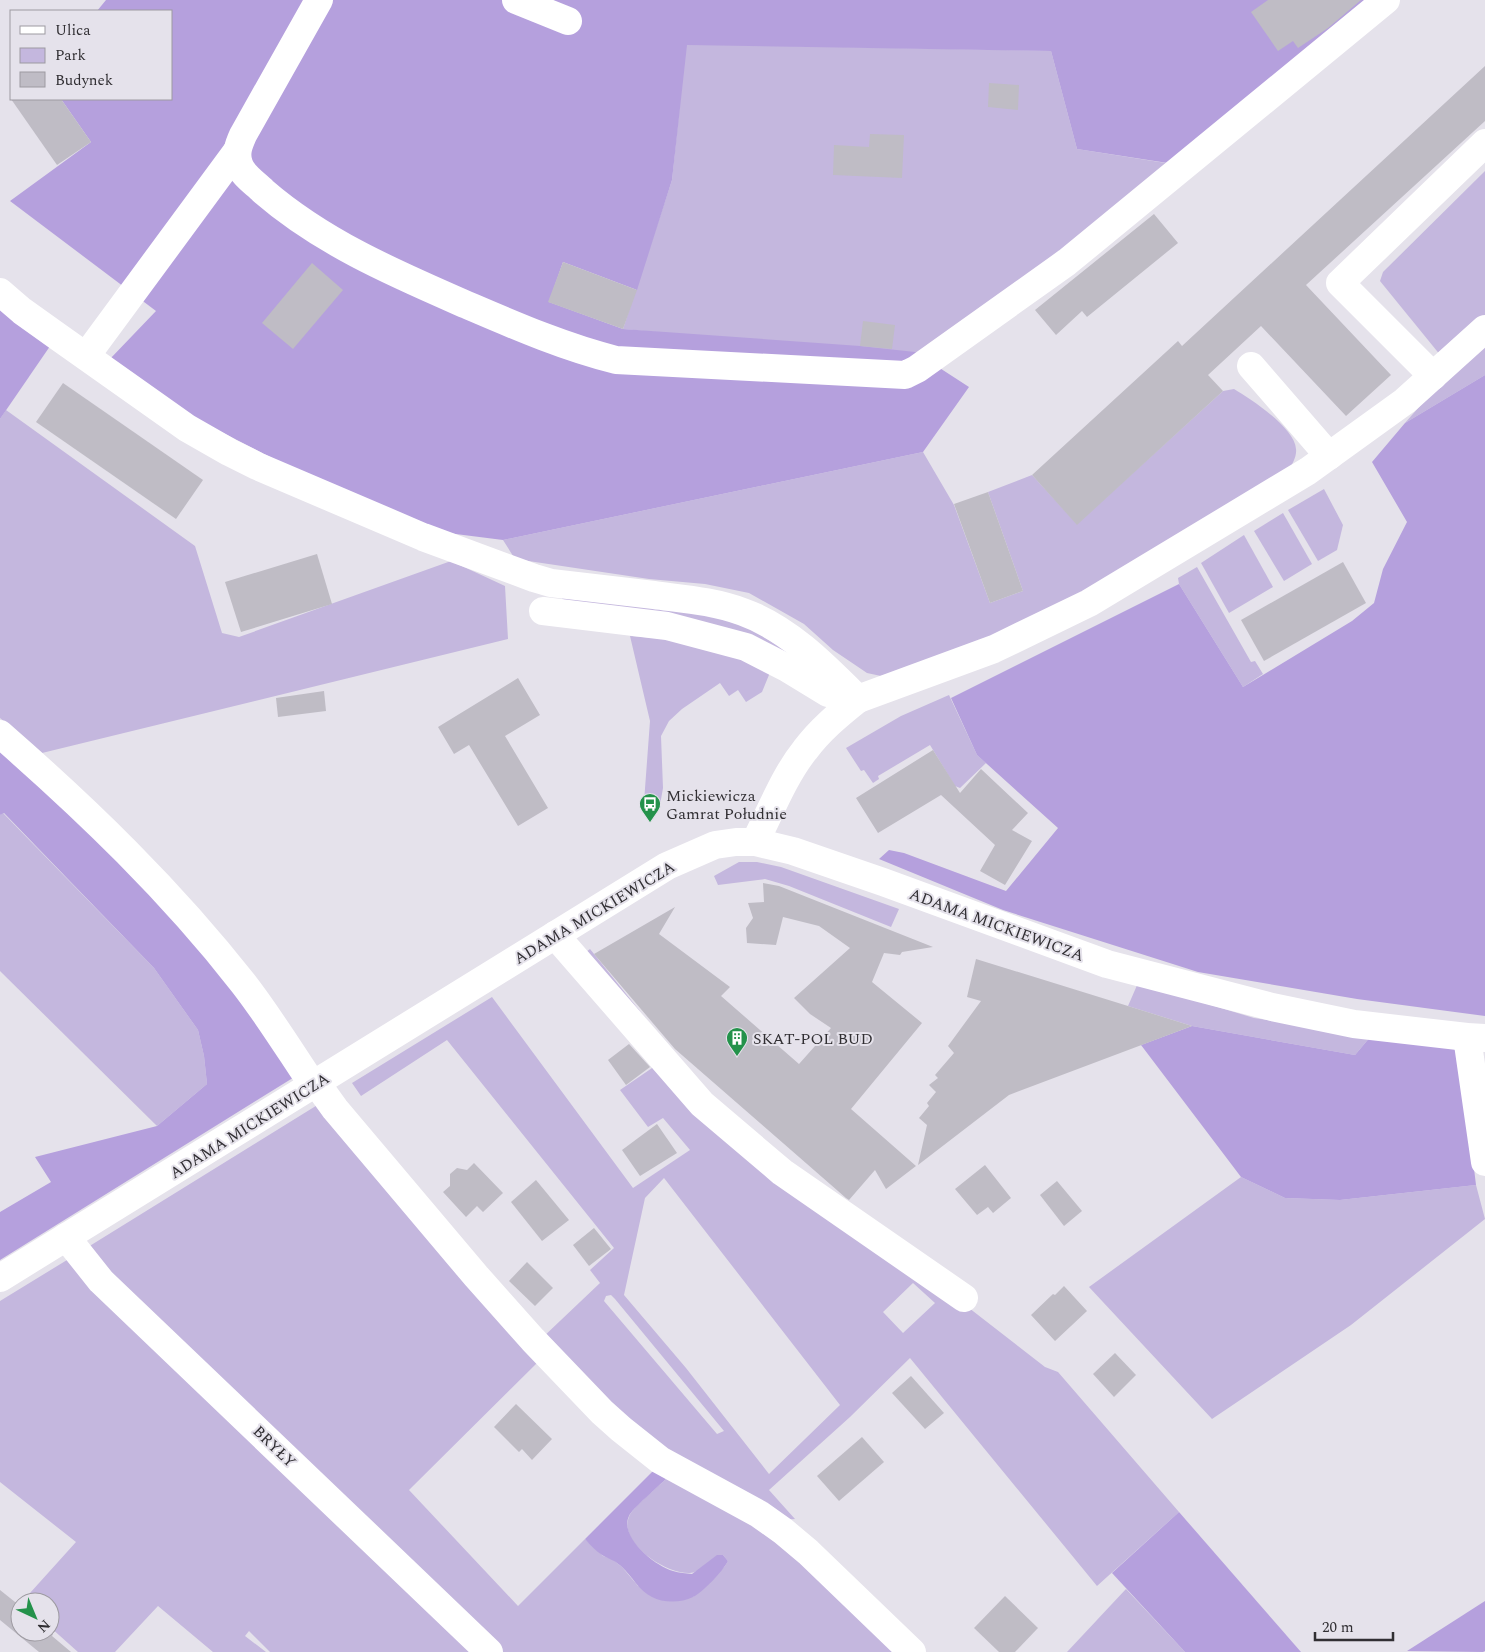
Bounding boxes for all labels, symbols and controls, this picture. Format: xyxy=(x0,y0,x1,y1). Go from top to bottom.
legend xyxy=(10,10,172,100)
text: Ulica xyxy=(55,19,91,42)
text: Park xyxy=(55,44,86,67)
text: Budynek xyxy=(55,69,113,92)
place label: Mickiewicza Gamrat Południe xyxy=(666,784,787,826)
bus stop icon: Mickiewicza Gamrat Południe xyxy=(638,792,662,823)
street label: ADAMA MICKIEWICZA xyxy=(509,855,680,971)
street label: ADAMA MICKIEWICZA xyxy=(906,882,1087,968)
building icon: SKAT-POL BUD xyxy=(725,1026,749,1057)
place label: SKAT-POL BUD xyxy=(753,1027,873,1051)
street label: ADAMA MICKIEWICZA xyxy=(165,1067,334,1185)
street label: BRYŁY xyxy=(247,1420,302,1474)
north arrow xyxy=(10,1592,60,1642)
scale bar xyxy=(1315,1610,1392,1642)
text: N xyxy=(32,1614,55,1638)
text: 20 m xyxy=(1322,1616,1354,1639)

